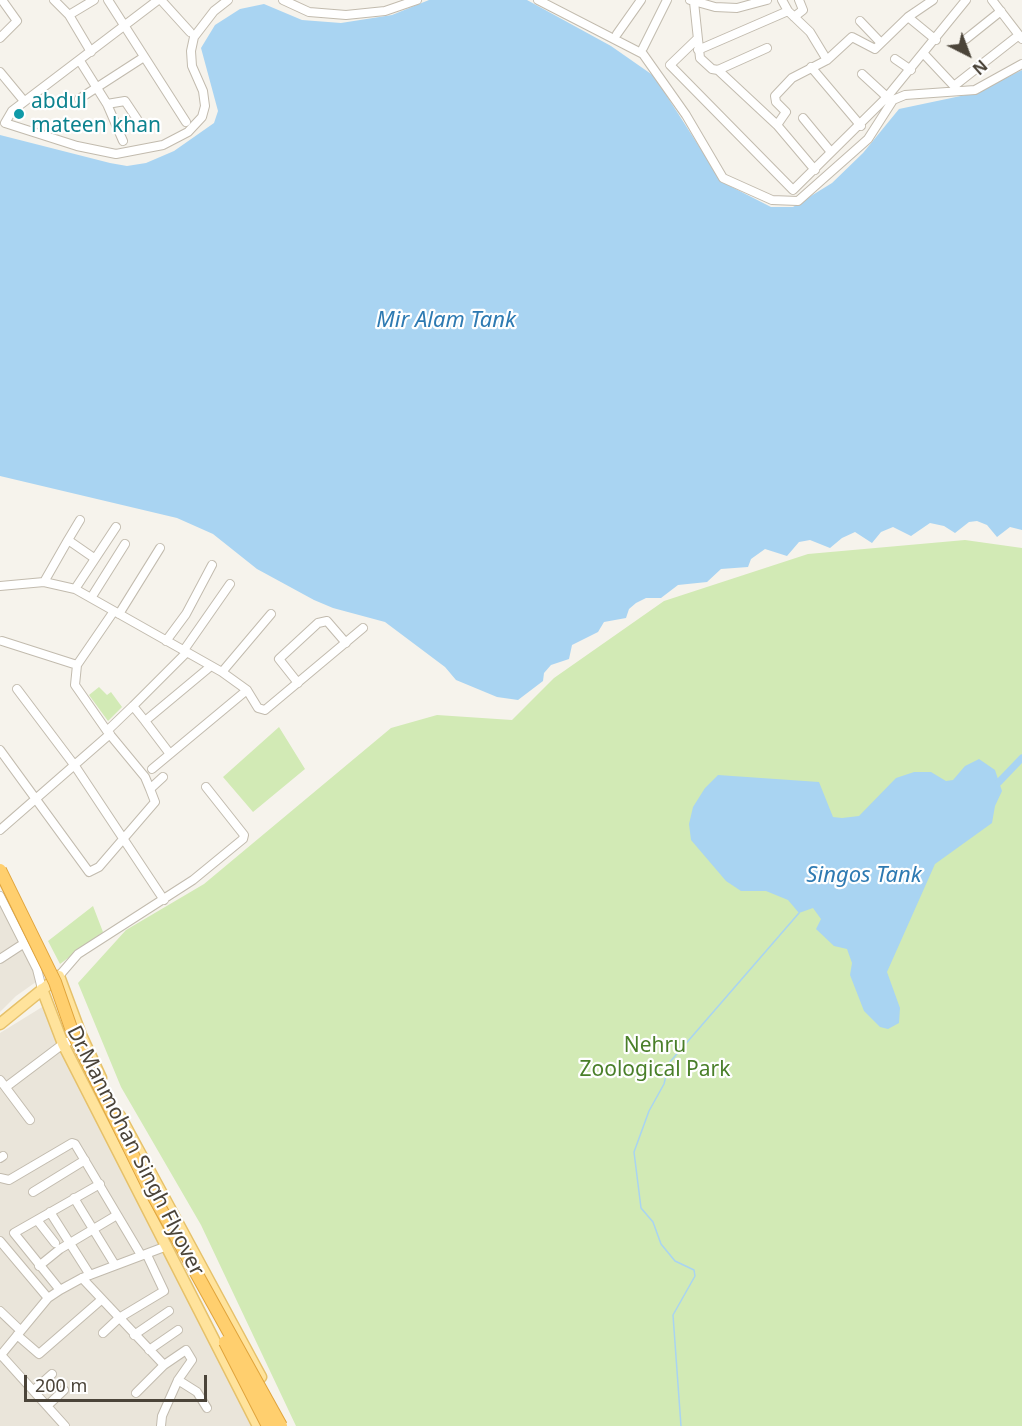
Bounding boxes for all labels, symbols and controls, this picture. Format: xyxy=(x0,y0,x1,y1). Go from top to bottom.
north arrow xyxy=(938,24,998,84)
text: N xyxy=(968,55,992,80)
place label: abdul mateen khan xyxy=(31,89,161,139)
marker: abdul mateen khan xyxy=(12,107,26,121)
water label: Mir Alam Tank xyxy=(376,308,516,334)
water label: Singos Tank xyxy=(806,863,922,889)
street label: Dr.Manmohan Singh Flyover xyxy=(61,1022,209,1280)
park label: Nehru Zoological Park xyxy=(580,1033,730,1083)
scale bar xyxy=(27,1363,210,1401)
text: 200 m xyxy=(35,1373,87,1397)

